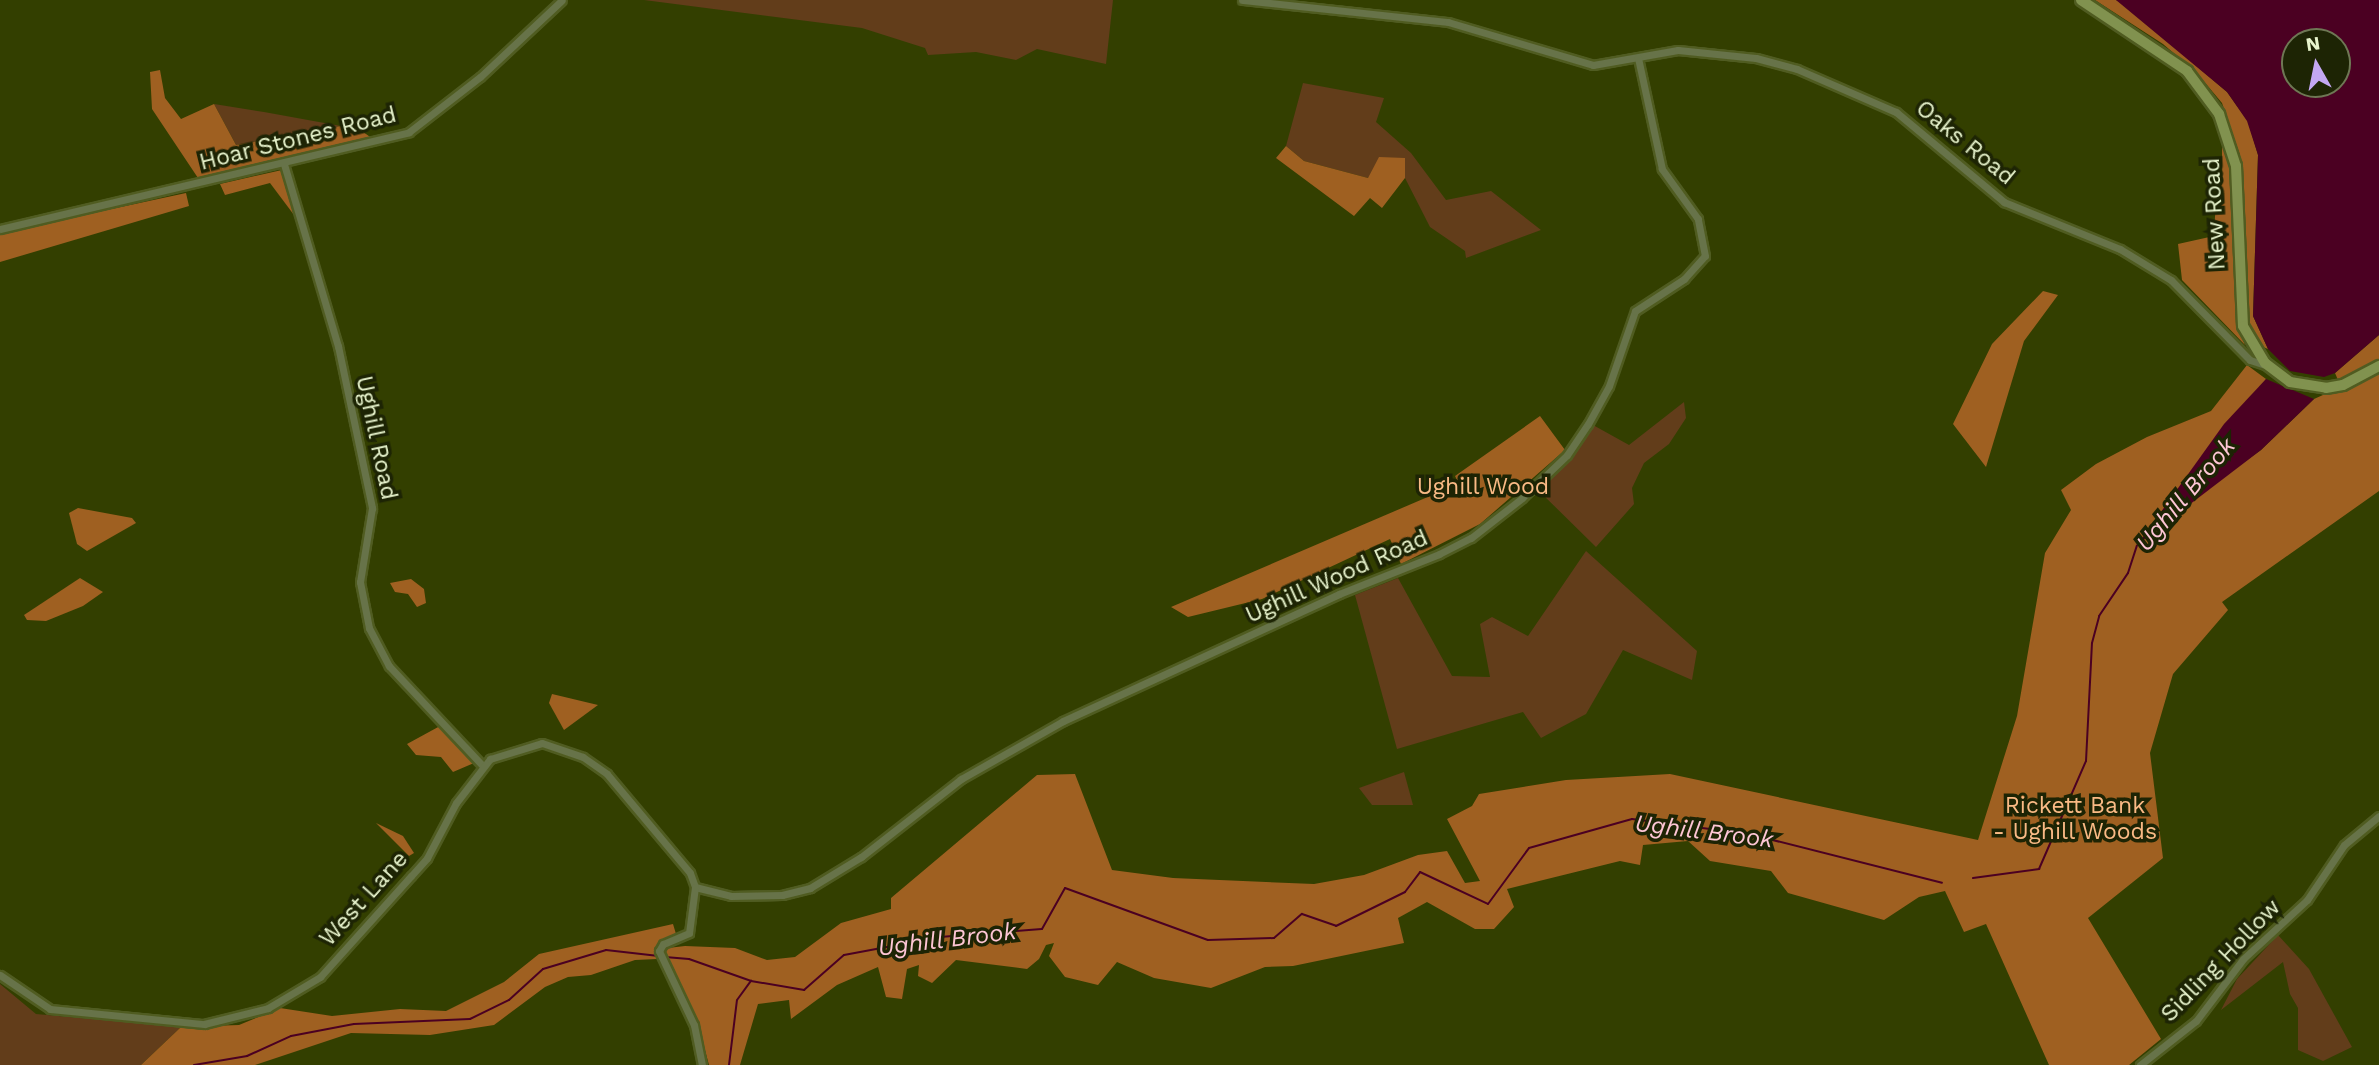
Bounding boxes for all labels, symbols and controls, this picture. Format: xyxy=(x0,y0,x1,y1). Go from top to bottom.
north arrow xyxy=(2281,28,2351,98)
text: N xyxy=(2304,31,2322,56)
street label: Oaks Road xyxy=(1910,95,2020,191)
street label: Hoar Stones Road xyxy=(196,101,400,177)
street label: New Road xyxy=(2198,157,2232,271)
street label: Ughill Road xyxy=(349,373,403,503)
water label: Ughill Brook xyxy=(2130,432,2242,558)
park label: Ughill Wood xyxy=(1416,473,1550,501)
street label: Ughill Wood Road xyxy=(1241,524,1433,630)
park label: Rickett Bank - Ughill Woods xyxy=(1992,792,2158,846)
water label: Ughill Brook xyxy=(1633,809,1775,855)
street label: West Lane xyxy=(314,846,414,952)
street label: Sidling Hollow xyxy=(2156,894,2286,1028)
water label: Ughill Brook xyxy=(876,917,1018,963)

